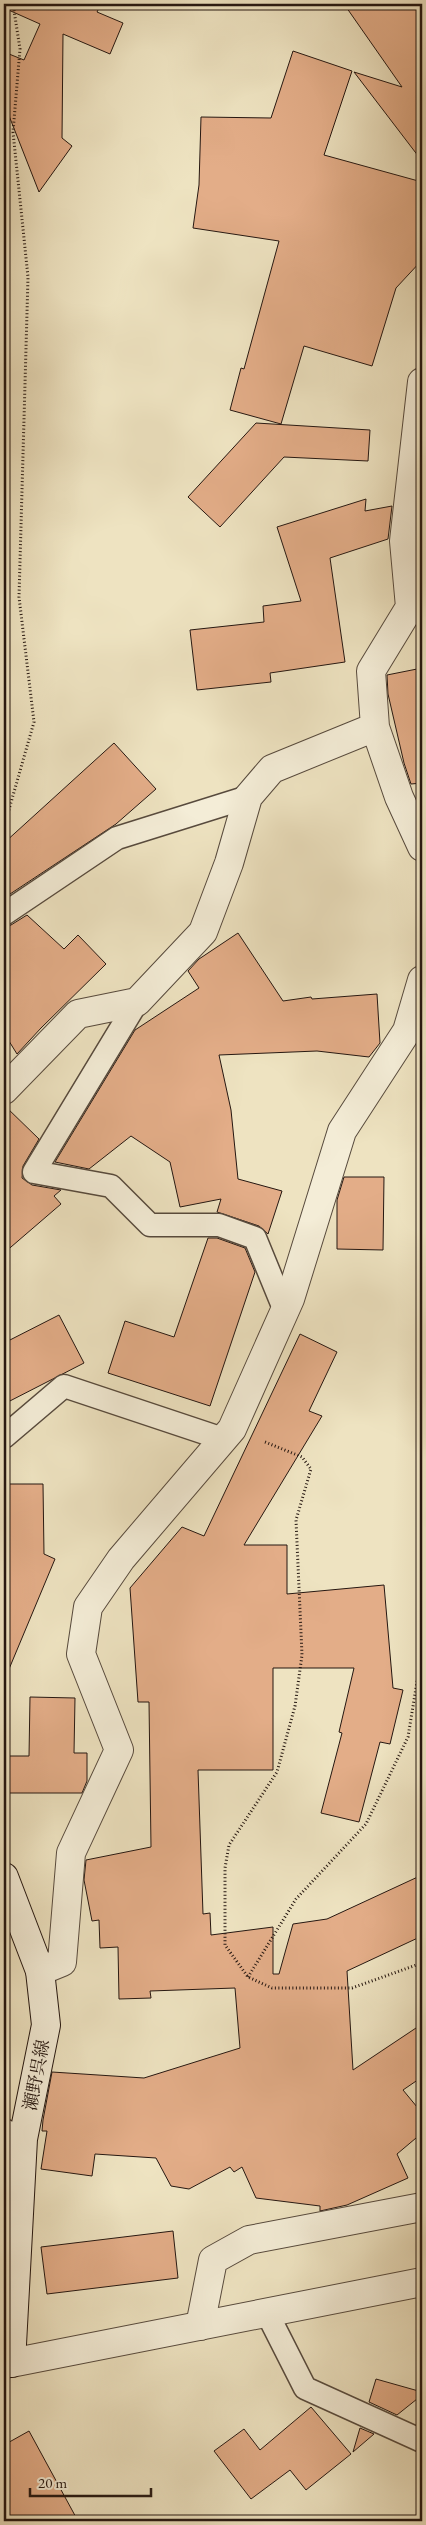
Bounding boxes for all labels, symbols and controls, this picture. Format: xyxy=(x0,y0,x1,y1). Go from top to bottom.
street label: 瀬野呉線 xyxy=(18,2037,54,2113)
scale bar xyxy=(30,2465,151,2497)
text: 20 m xyxy=(38,2473,67,2492)

